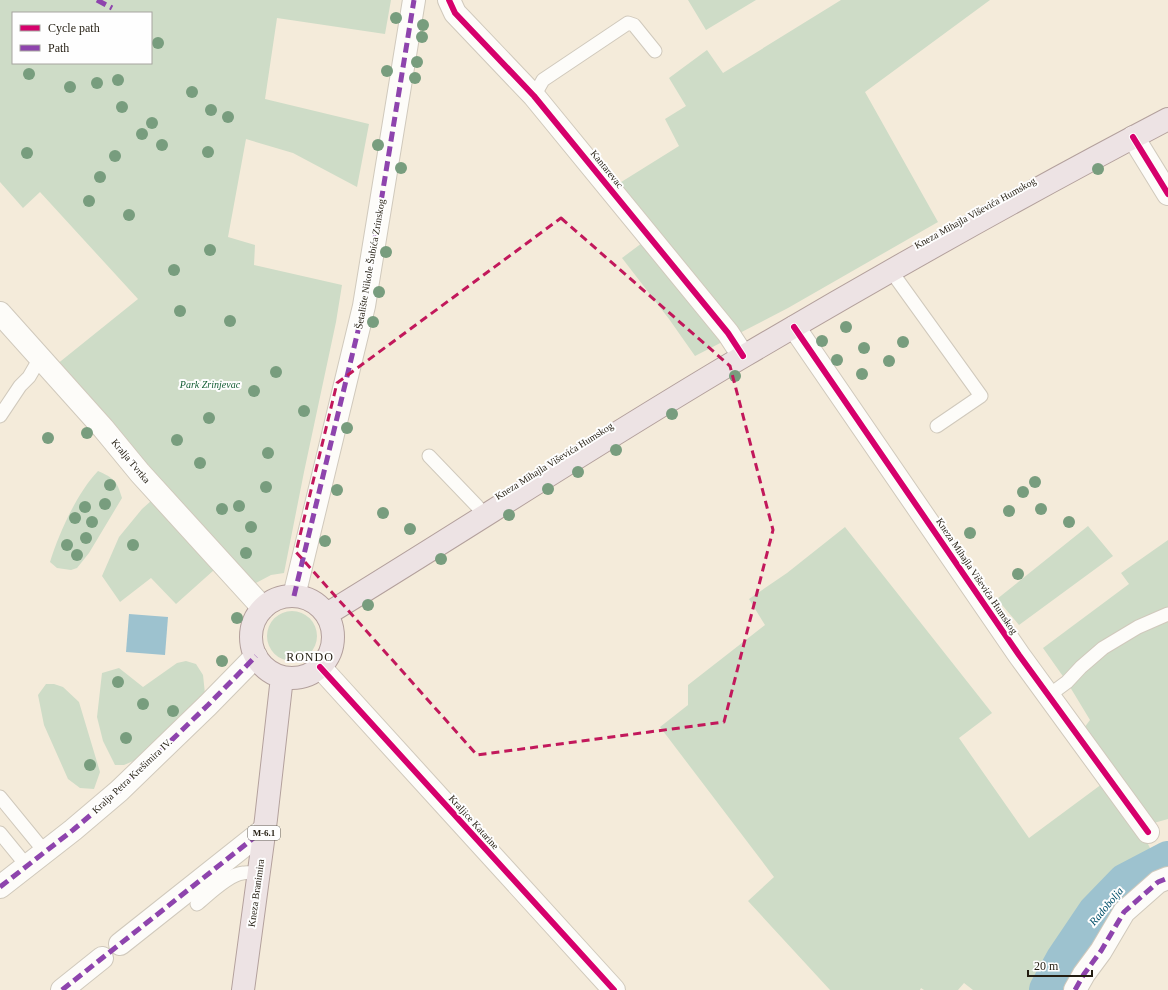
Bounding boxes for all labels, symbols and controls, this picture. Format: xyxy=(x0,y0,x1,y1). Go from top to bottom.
legend xyxy=(12,12,152,64)
text: Cycle path xyxy=(48,21,100,35)
text: Path xyxy=(48,41,69,55)
street label: Kantarevac xyxy=(588,148,626,191)
street label: Kneza Mihajla Viševića Humskog xyxy=(912,175,1038,251)
street label: Šetalište Nikole Šubića Zrinskog xyxy=(353,198,387,330)
park label: Park Zrinjevac xyxy=(179,379,241,390)
street label: Kneza Mihajla Viševića Humskog xyxy=(493,420,615,502)
street label: Kralja Tvrtka xyxy=(109,437,153,486)
street label: Kneza Mihajla Viševića Humskog xyxy=(934,516,1020,636)
district label: RONDO xyxy=(286,650,334,664)
street label: Kralja Petra Krešimira IV. xyxy=(90,736,174,816)
street label: Kraljice Katarine xyxy=(447,793,502,852)
road number: M-6.1 xyxy=(248,826,280,840)
street label: Kneza Branimira xyxy=(246,858,266,928)
water label: Radobolja xyxy=(1086,884,1126,928)
scale bar xyxy=(1028,952,1092,978)
text: 20 m xyxy=(1034,959,1059,973)

